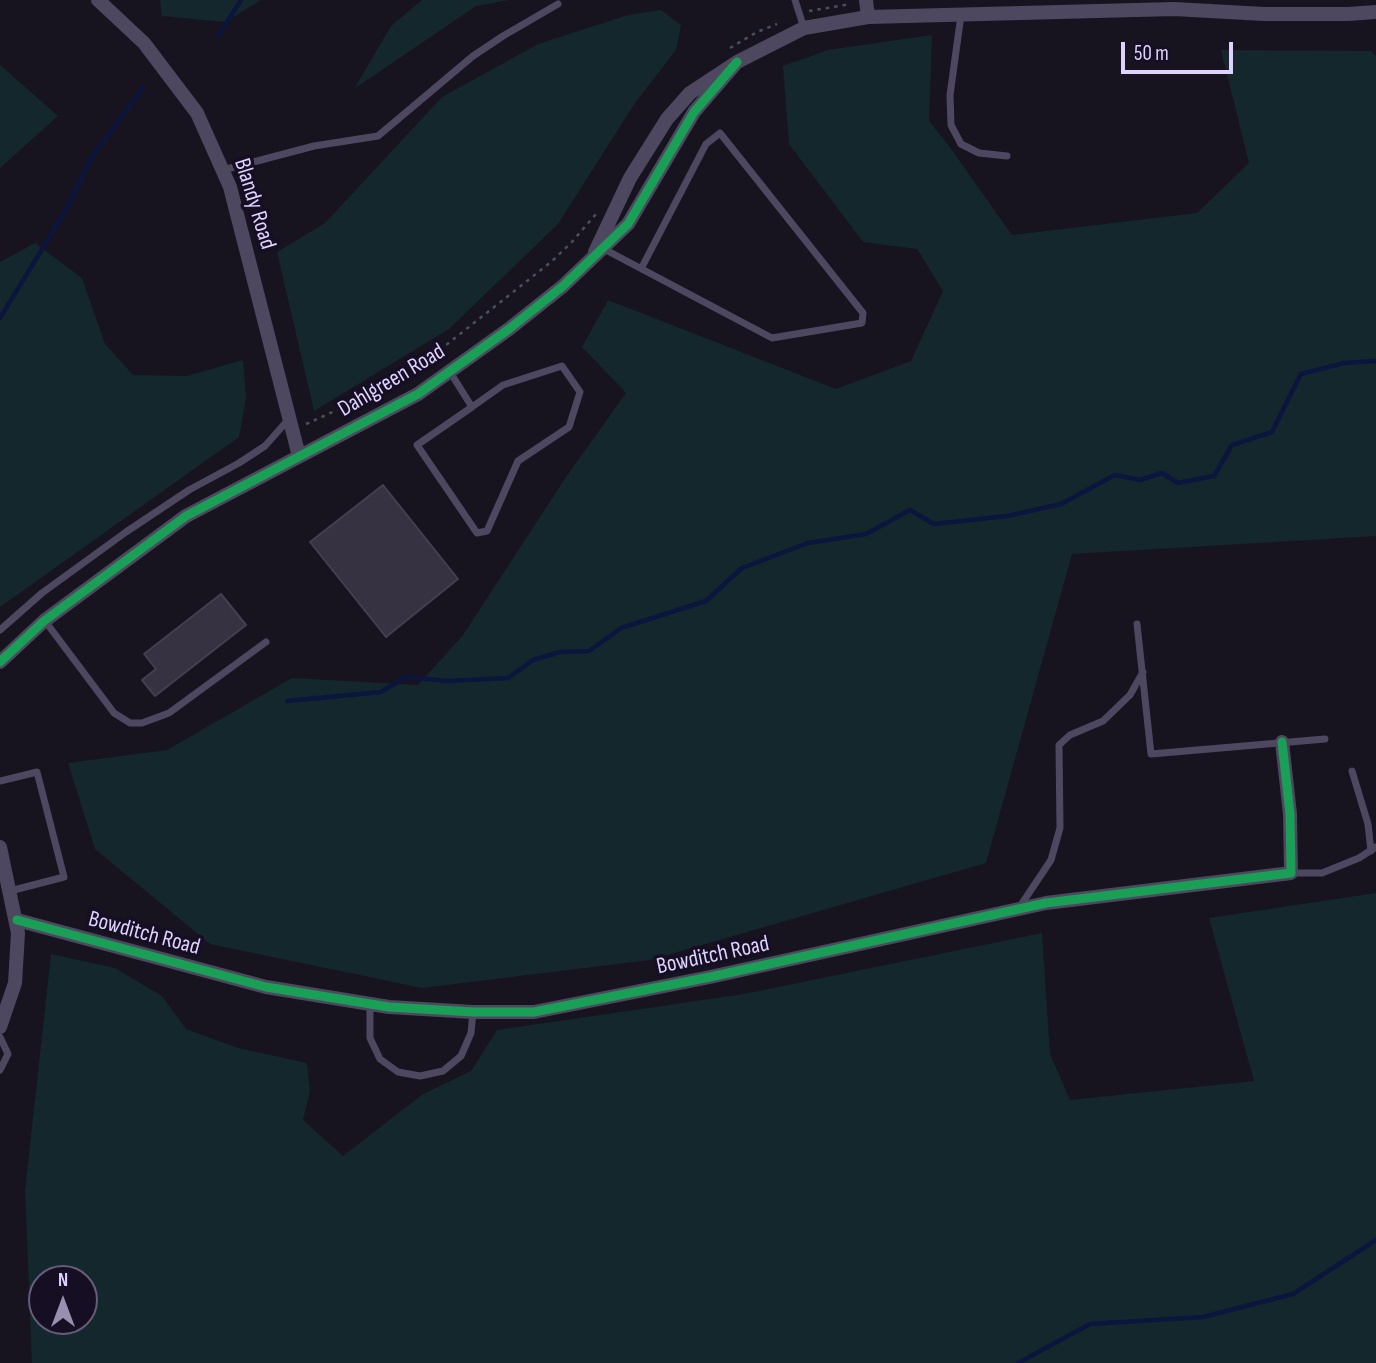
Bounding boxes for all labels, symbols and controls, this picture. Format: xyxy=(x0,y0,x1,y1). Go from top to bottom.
scale bar xyxy=(1124,28,1236,72)
text: 50 m xyxy=(1134,41,1169,66)
street label: Blandy Road xyxy=(227,155,281,253)
street label: Dahlgreen Road xyxy=(334,338,450,424)
street label: Bowditch Road xyxy=(85,906,203,962)
street label: Bowditch Road xyxy=(654,931,772,981)
north arrow xyxy=(28,1265,98,1335)
text: N xyxy=(58,1269,68,1292)

